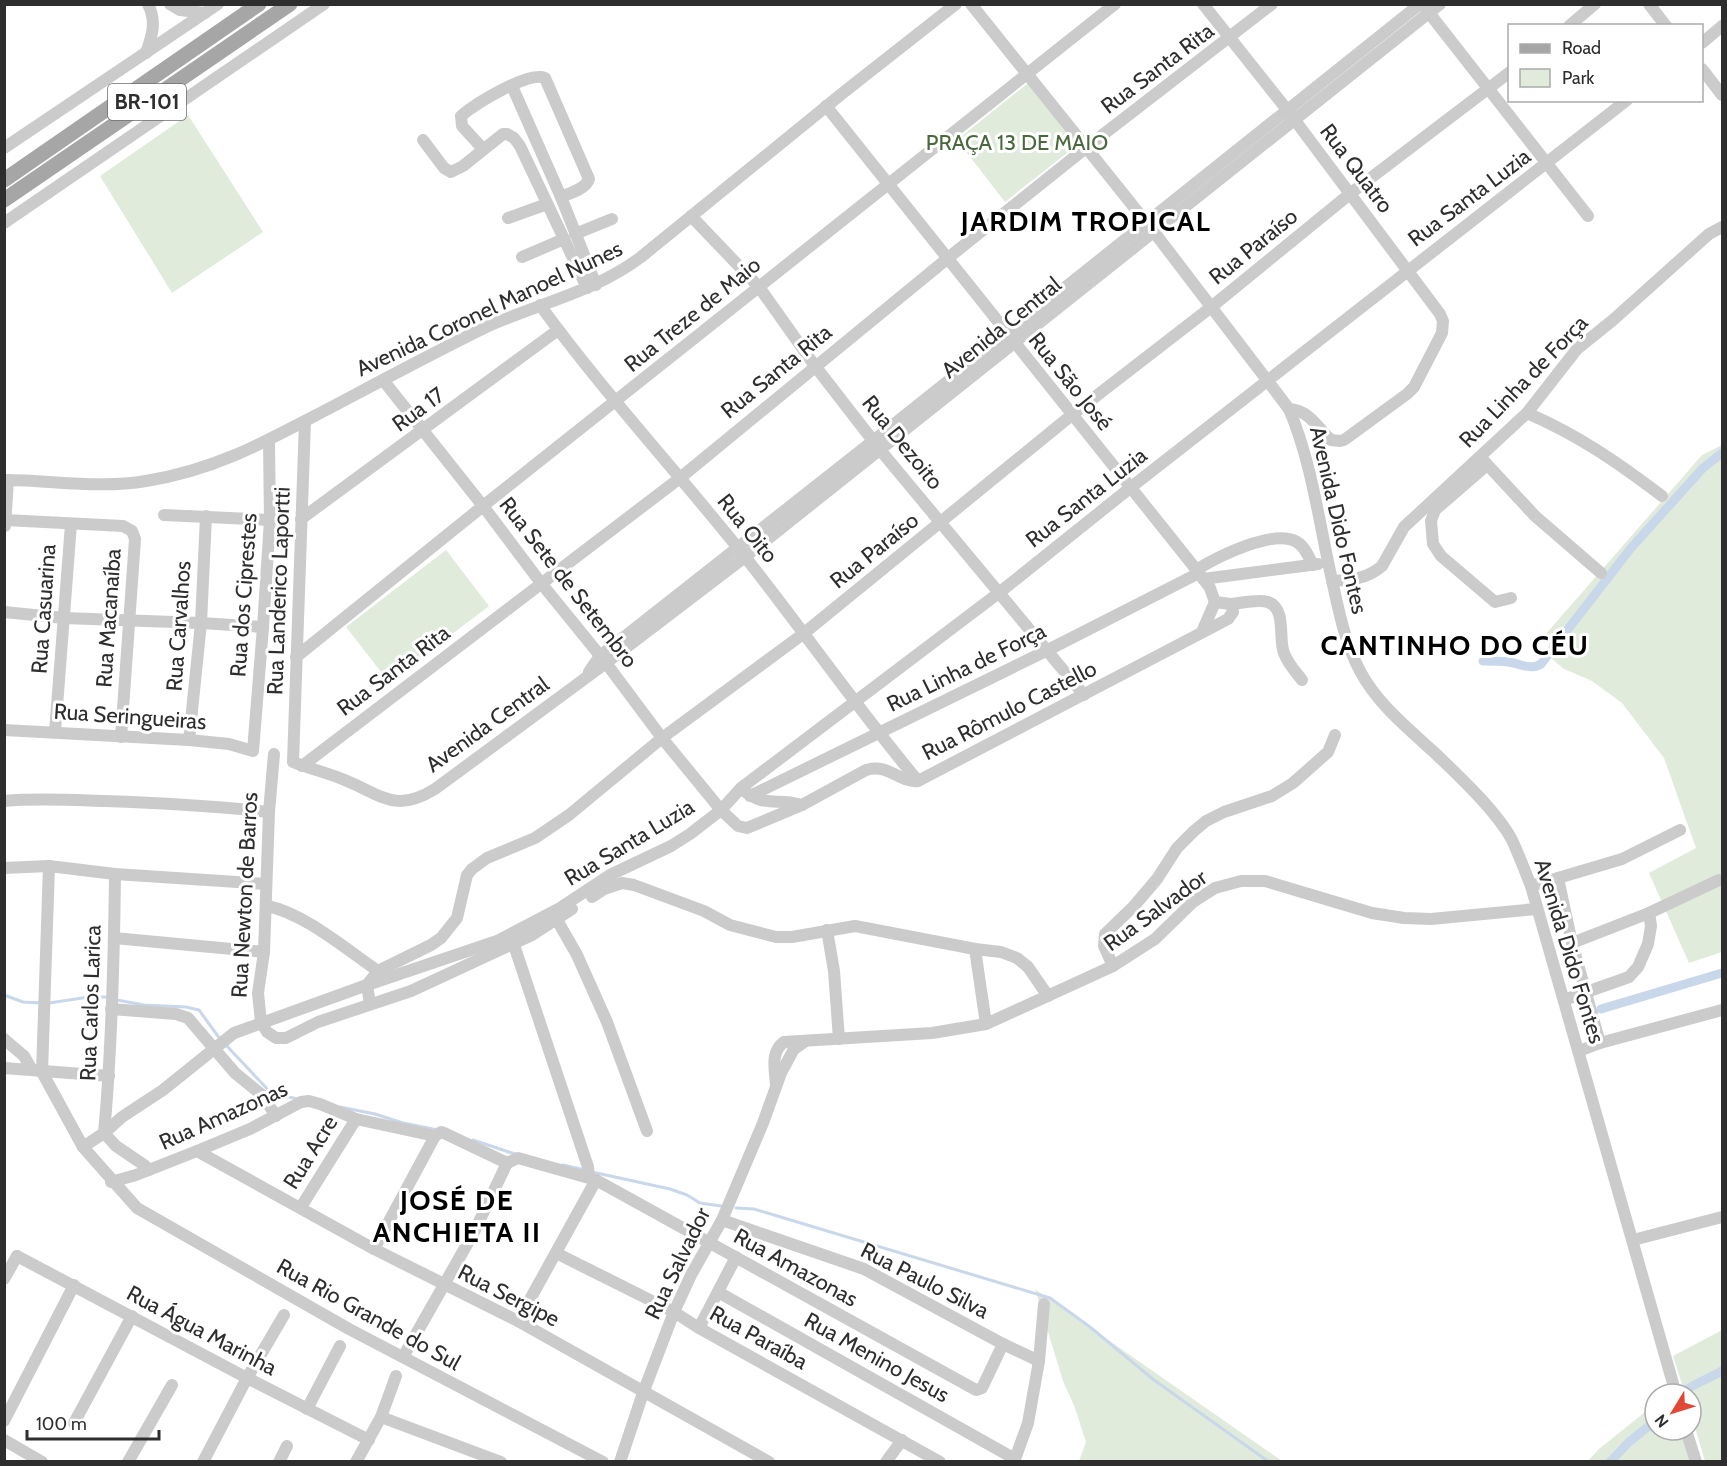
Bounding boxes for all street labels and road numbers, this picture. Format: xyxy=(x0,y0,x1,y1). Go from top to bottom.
street label: Rua Santa Rita xyxy=(1096,17,1219,120)
road number: BR-101 xyxy=(108,84,186,120)
street label: Rua Quatro xyxy=(1314,118,1399,218)
street label: Rua Santa Luzia xyxy=(1403,142,1536,252)
street label: Rua Paraíso xyxy=(1204,203,1303,290)
street label: Avenida Coronel Manoel Nunes xyxy=(352,235,627,382)
street label: Rua Treze de Maio xyxy=(619,251,766,378)
street label: Avenida Central xyxy=(936,270,1067,384)
street label: Rua Linha de Força xyxy=(1453,309,1594,453)
street label: Rua Santa Rita xyxy=(716,318,837,424)
street label: Rua São José xyxy=(1023,327,1118,436)
street label: Rua 17 xyxy=(387,381,450,437)
street label: Rua Dezoito xyxy=(856,390,949,495)
street label: Avenida Dido Fontes xyxy=(1304,424,1373,616)
street label: Rua Santa Luzia xyxy=(1020,441,1153,553)
street label: Rua Landerico Laportti xyxy=(261,486,296,696)
street label: Rua Oito xyxy=(712,488,784,568)
street label: Rua Sete de Setembro xyxy=(494,492,644,673)
street label: Rua Paraíso xyxy=(825,507,924,594)
street label: Rua dos Ciprestes xyxy=(224,512,263,678)
street label: Rua Casuarina xyxy=(26,543,62,675)
street label: Rua Macanaíba xyxy=(90,547,127,688)
street label: Rua Carvalhos xyxy=(160,560,197,692)
street label: Rua Linha de Força xyxy=(882,617,1051,718)
street label: Rua Santa Rita xyxy=(332,619,455,722)
street label: Rua Rômulo Castello xyxy=(918,655,1101,766)
street label: Avenida Central xyxy=(420,670,555,778)
street label: Rua Seringueiras xyxy=(53,698,207,735)
street label: Rua Newton de Barros xyxy=(226,791,263,999)
street label: Rua Santa Luzia xyxy=(560,793,699,892)
street label: Avenida Dido Fontes xyxy=(1529,856,1610,1047)
street label: Rua Salvador xyxy=(1098,864,1212,957)
street label: Rua Carlos Larica xyxy=(74,924,107,1081)
street label: Rua Amazonas xyxy=(155,1075,292,1156)
street label: Rua Acre xyxy=(277,1111,343,1194)
street label: Rua Salvador xyxy=(639,1203,716,1324)
street label: Rua Amazonas xyxy=(729,1222,862,1313)
street label: Rua Paulo Silva xyxy=(856,1237,994,1324)
street label: Rua Rio Grande do Sul xyxy=(272,1253,466,1377)
street label: Rua Sergipe xyxy=(453,1258,564,1333)
street label: Rua Água Marinha xyxy=(122,1280,282,1382)
street label: Rua Paraíba xyxy=(705,1300,813,1376)
street label: Rua Menino Jesus xyxy=(800,1306,954,1408)

